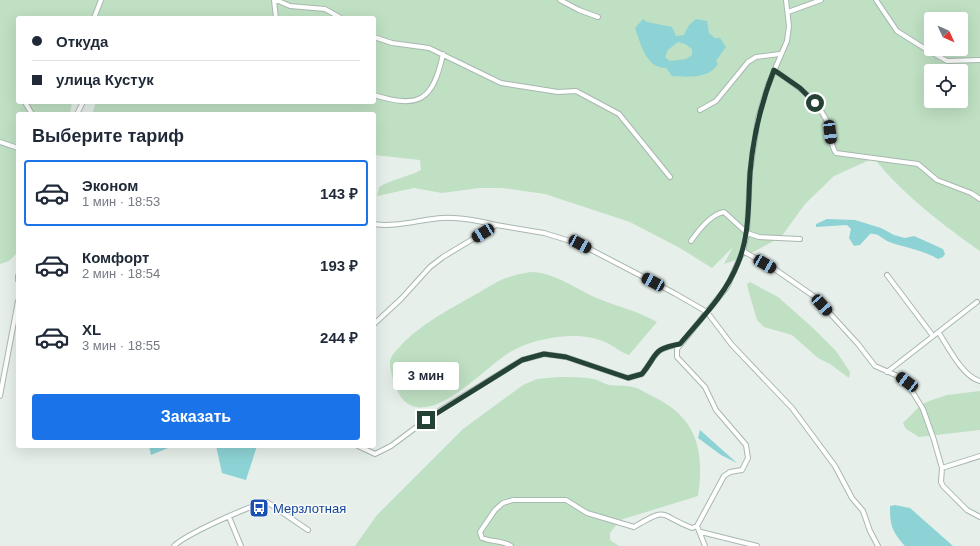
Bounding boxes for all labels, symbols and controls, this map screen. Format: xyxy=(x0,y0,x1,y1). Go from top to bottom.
north arrow xyxy=(924,12,968,56)
map controls xyxy=(924,12,968,108)
text: Откуда xyxy=(56,33,108,50)
button: locate xyxy=(924,64,968,108)
text: улица Кустук xyxy=(56,71,154,88)
route start xyxy=(806,94,824,112)
car xyxy=(823,119,837,145)
text: Выберите тариф xyxy=(32,126,184,146)
icon: car xyxy=(34,175,70,211)
text: Эконом xyxy=(82,177,138,194)
text: 143 ₽ xyxy=(320,185,358,202)
text: 1 мин · 18:53 xyxy=(82,194,160,209)
car xyxy=(470,222,496,244)
car xyxy=(567,233,593,255)
icon: car xyxy=(34,247,70,283)
text: Комфорт xyxy=(82,249,149,266)
car xyxy=(752,253,778,275)
text: 193 ₽ xyxy=(320,257,358,274)
text: 2 мин · 18:54 xyxy=(82,266,160,281)
car xyxy=(640,271,666,293)
car xyxy=(810,292,834,318)
icon: car xyxy=(34,319,70,355)
text: XL xyxy=(82,321,101,338)
text: 244 ₽ xyxy=(320,329,358,346)
text: 3 мин · 18:55 xyxy=(82,338,160,353)
callout: 3 мин xyxy=(393,362,459,390)
text: 3 мин xyxy=(408,368,444,383)
car xyxy=(894,370,920,394)
button: Заказать xyxy=(32,394,360,440)
route end xyxy=(417,411,435,429)
bus stop icon: Мерзлотная xyxy=(248,497,270,519)
place label: Мерзлотная xyxy=(273,501,346,516)

